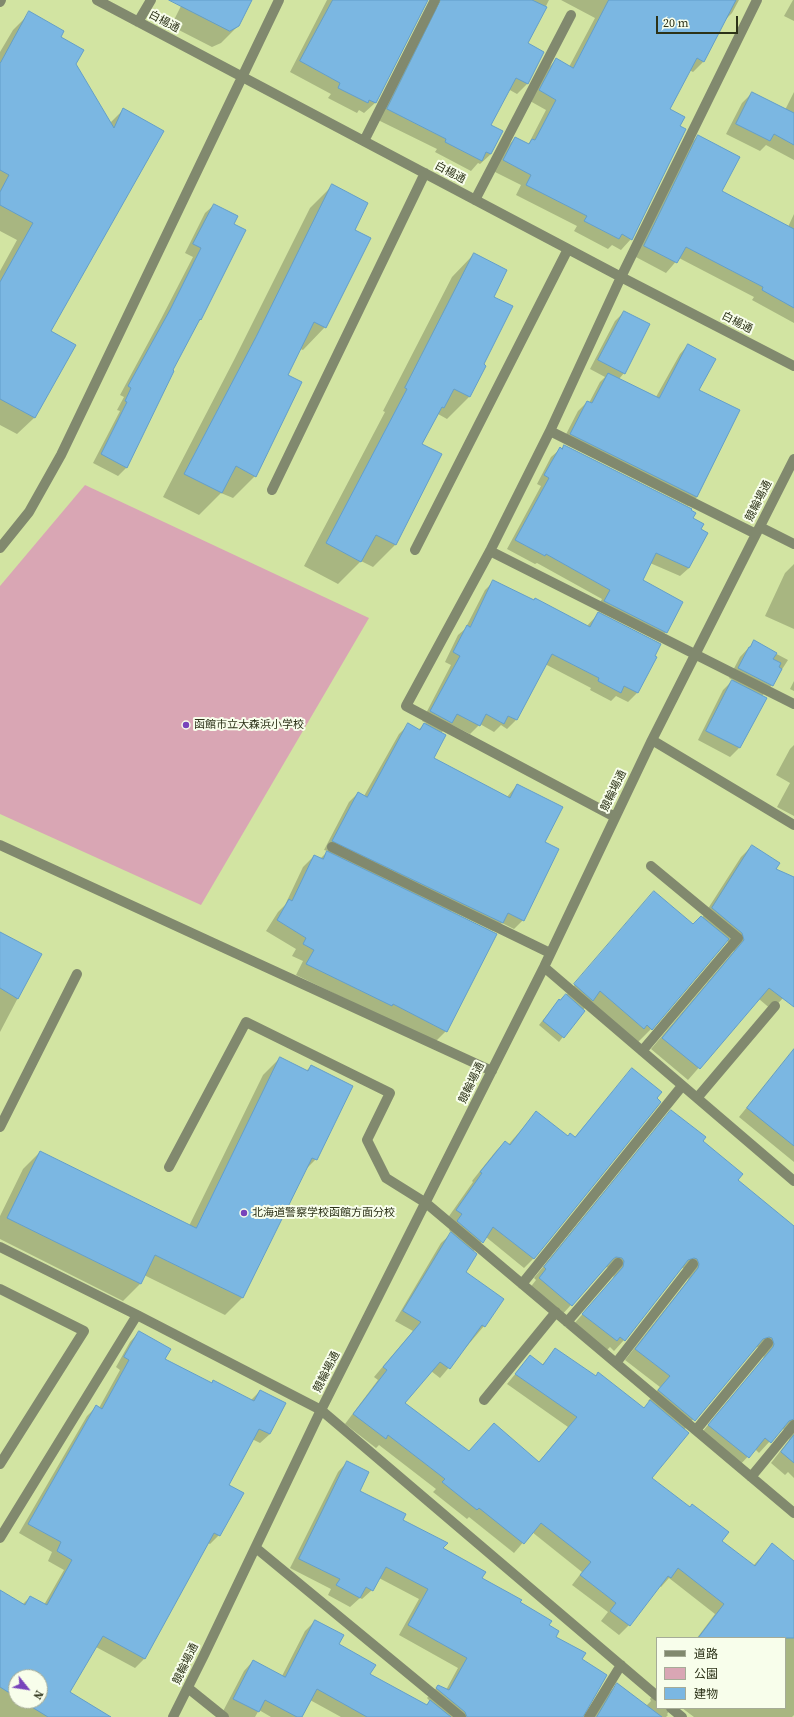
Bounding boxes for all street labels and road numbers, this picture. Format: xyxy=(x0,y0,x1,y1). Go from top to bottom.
street label: 白楊通 xyxy=(146,8,182,36)
street label: 白楊通 xyxy=(432,159,468,187)
street label: 白楊通 xyxy=(719,310,755,336)
street label: 競輪場通 xyxy=(743,478,775,524)
street label: 競輪場通 xyxy=(598,768,630,814)
street label: 競輪場通 xyxy=(456,1060,488,1106)
street label: 競輪場通 xyxy=(311,1349,343,1395)
street label: 競輪場通 xyxy=(170,1641,202,1687)

